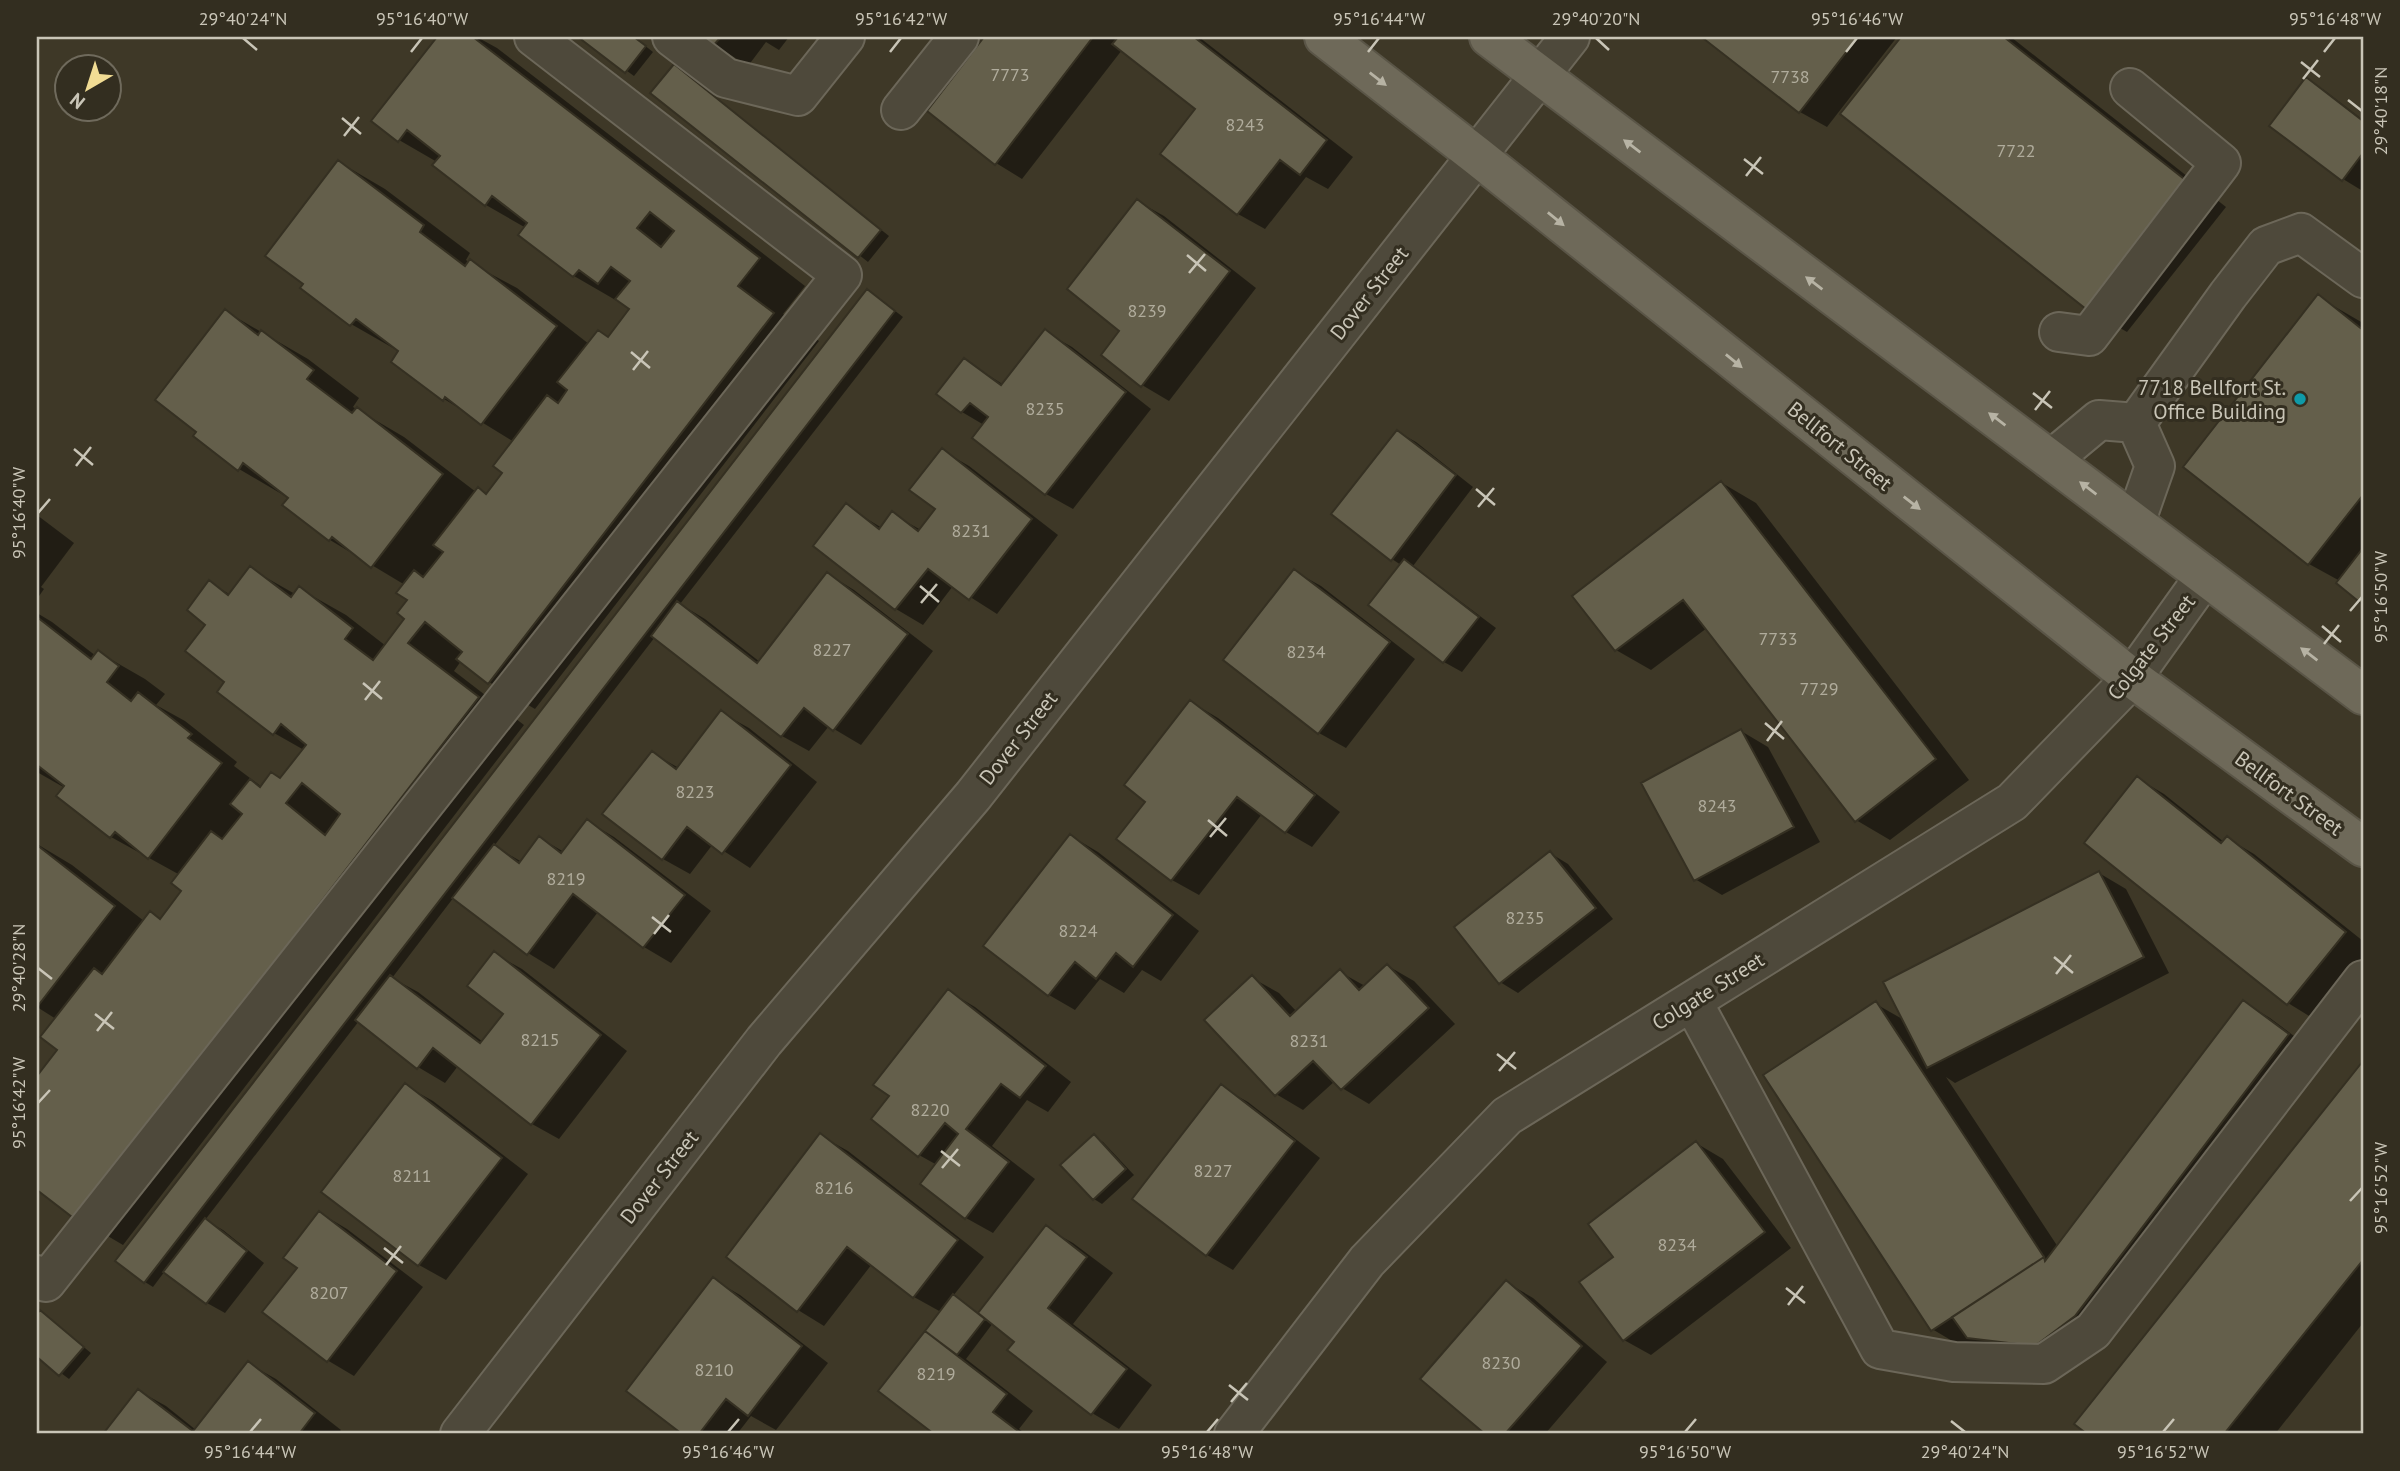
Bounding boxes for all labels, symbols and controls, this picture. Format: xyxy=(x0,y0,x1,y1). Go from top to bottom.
text: 29°40'24"N xyxy=(199,7,287,30)
text: 95°16'40"W xyxy=(376,7,468,30)
text: 95°16'42"W xyxy=(855,7,947,30)
text: 95°16'44"W xyxy=(1333,7,1425,30)
text: 29°40'20"N xyxy=(1552,7,1640,30)
text: 95°16'46"W xyxy=(1811,7,1903,30)
text: 95°16'48"W xyxy=(2289,7,2381,30)
north arrow xyxy=(52,52,122,122)
house number: 7773 xyxy=(990,63,1030,86)
house number: 7738 xyxy=(1770,65,1810,88)
text: 29°40'18"N xyxy=(2369,67,2392,155)
one-way arrow xyxy=(1368,71,1386,86)
text: N xyxy=(65,88,90,114)
house number: 8243 xyxy=(1225,113,1265,136)
one-way arrow xyxy=(1623,139,1642,153)
house number: 7722 xyxy=(1996,139,2036,162)
one-way arrow xyxy=(1547,212,1565,227)
street label: Dover Street xyxy=(1324,241,1414,345)
one-way arrow xyxy=(1806,275,1824,290)
house number: 8239 xyxy=(1127,299,1167,322)
one-way arrow xyxy=(1725,354,1743,369)
place label: 7718 Bellfort St. Office Building xyxy=(2138,374,2286,425)
marker: 7718 Bellfort St. Office Building xyxy=(2292,391,2308,407)
street label: Bellfort Street xyxy=(1782,396,1898,496)
house number: 8235 xyxy=(1025,397,1065,420)
one-way arrow xyxy=(1988,411,2006,426)
text: 95°16'40"W xyxy=(7,467,30,559)
one-way arrow xyxy=(2079,481,2097,495)
one-way arrow xyxy=(1903,496,1921,510)
house number: 8231 xyxy=(951,519,991,542)
text: 95°16'50"W xyxy=(2369,551,2392,643)
street label: Colgate Street xyxy=(2101,589,2201,705)
house number: 7733 xyxy=(1758,627,1798,650)
house number: 8227 xyxy=(812,638,852,661)
house number: 8234 xyxy=(1286,640,1326,663)
one-way arrow xyxy=(2300,647,2318,661)
house number: 7729 xyxy=(1799,677,1839,700)
street label: Dover Street xyxy=(973,686,1063,790)
street label: Bellfort Street xyxy=(2230,745,2348,841)
house number: 8223 xyxy=(675,780,715,803)
house number: 8243 xyxy=(1697,794,1737,817)
house number: 8219 xyxy=(546,867,586,890)
house number: 8235 xyxy=(1505,906,1545,929)
house number: 8224 xyxy=(1058,919,1098,942)
text: 29°40'28"N xyxy=(7,924,30,1012)
street label: Colgate Street xyxy=(1647,946,1769,1036)
house number: 8215 xyxy=(520,1028,560,1051)
house number: 8231 xyxy=(1289,1029,1329,1052)
text: 95°16'42"W xyxy=(7,1057,30,1149)
house number: 8220 xyxy=(910,1098,950,1121)
street label: Dover Street xyxy=(614,1125,704,1229)
text: 95°16'52"W xyxy=(2369,1142,2392,1234)
house number: 8227 xyxy=(1193,1159,1233,1182)
house number: 8211 xyxy=(392,1164,432,1187)
house number: 8216 xyxy=(814,1176,854,1199)
house number: 8234 xyxy=(1657,1233,1697,1256)
house number: 8207 xyxy=(309,1281,349,1304)
house number: 8230 xyxy=(1481,1351,1521,1374)
house number: 8210 xyxy=(694,1358,734,1381)
house number: 8219 xyxy=(916,1362,956,1385)
text: 95°16'44"W xyxy=(204,1440,296,1463)
text: 95°16'46"W xyxy=(682,1440,774,1463)
text: 95°16'48"W xyxy=(1161,1440,1253,1463)
text: 95°16'50"W xyxy=(1639,1440,1731,1463)
text: 29°40'24"N xyxy=(1921,1440,2009,1463)
text: 95°16'52"W xyxy=(2117,1440,2209,1463)

